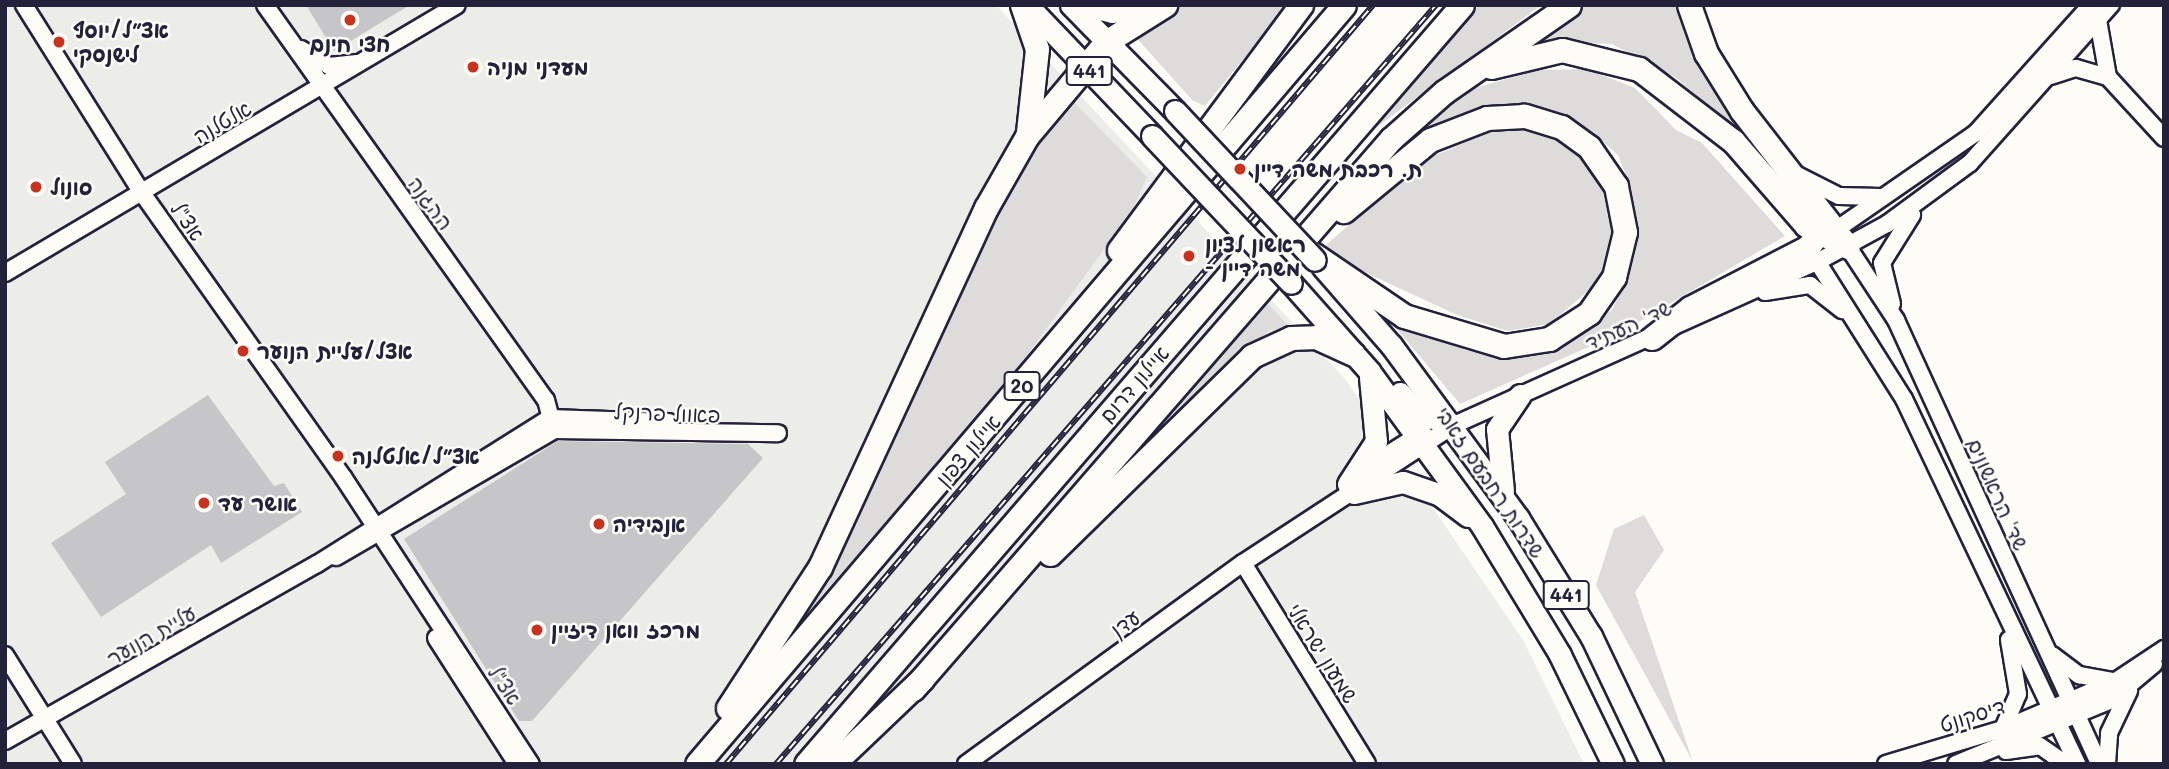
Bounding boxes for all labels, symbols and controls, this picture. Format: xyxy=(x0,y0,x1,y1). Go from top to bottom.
marker: חצי חינם xyxy=(342,12,358,28)
place label: אצ״ל/יוסף לישנסקי xyxy=(73,17,169,67)
place label: חצי חינם xyxy=(310,31,390,57)
marker: אצ״ל/יוסף לישנסקי xyxy=(51,34,67,50)
place label: מעדני מניה xyxy=(487,54,588,80)
road number: 441 xyxy=(1064,55,1114,86)
marker: מעדני מניה xyxy=(465,59,481,75)
street label: אלטלנה xyxy=(188,95,256,149)
place label: ת. רכבת משה דיין xyxy=(1254,156,1422,182)
marker: ת. רכבת משה דיין xyxy=(1232,161,1248,177)
street label: ההגנה xyxy=(403,171,459,235)
place label: סונול xyxy=(50,174,92,200)
marker: סונול xyxy=(28,179,44,195)
street label: אצ"ל xyxy=(166,197,210,245)
place label: ראשון לציון - משה דיין xyxy=(1205,231,1306,281)
marker: ראשון לציון - משה דיין xyxy=(1179,246,1199,266)
street label: שד' העתיד xyxy=(1581,295,1675,355)
place label: אצל/עליית הנוער xyxy=(257,338,413,364)
street label: איילון דרום xyxy=(1094,341,1174,427)
marker: אצל/עליית הנוער xyxy=(235,343,251,359)
road number: 20 xyxy=(1003,370,1041,402)
street label: פאוול פרנקל xyxy=(613,399,721,427)
street label: שדרות רחבעם זאבי xyxy=(1431,402,1551,562)
street label: איילון צפון xyxy=(930,409,1006,491)
street label: שד' הראשונים xyxy=(1962,434,2034,554)
place label: אצ״ל/אלטלנה xyxy=(352,443,480,469)
marker: אצ״ל/אלטלנה xyxy=(330,448,346,464)
place label: אושר עד xyxy=(218,490,297,516)
marker: אושר עד xyxy=(196,495,212,511)
place label: אנבידיה xyxy=(613,511,685,537)
marker: אנבידיה xyxy=(591,516,607,532)
road number: 441 xyxy=(1542,580,1590,610)
street label: עליית הנוער xyxy=(102,599,200,671)
street label: שמעון ישראלי xyxy=(1283,599,1363,707)
street label: עדן xyxy=(1105,604,1145,642)
place label: מרכז וואן דיזיין xyxy=(551,617,700,643)
marker: מרכז וואן דיזיין xyxy=(529,622,545,638)
street label: אצ"ל xyxy=(483,661,527,709)
street label: דיסקונט xyxy=(1936,693,2008,737)

